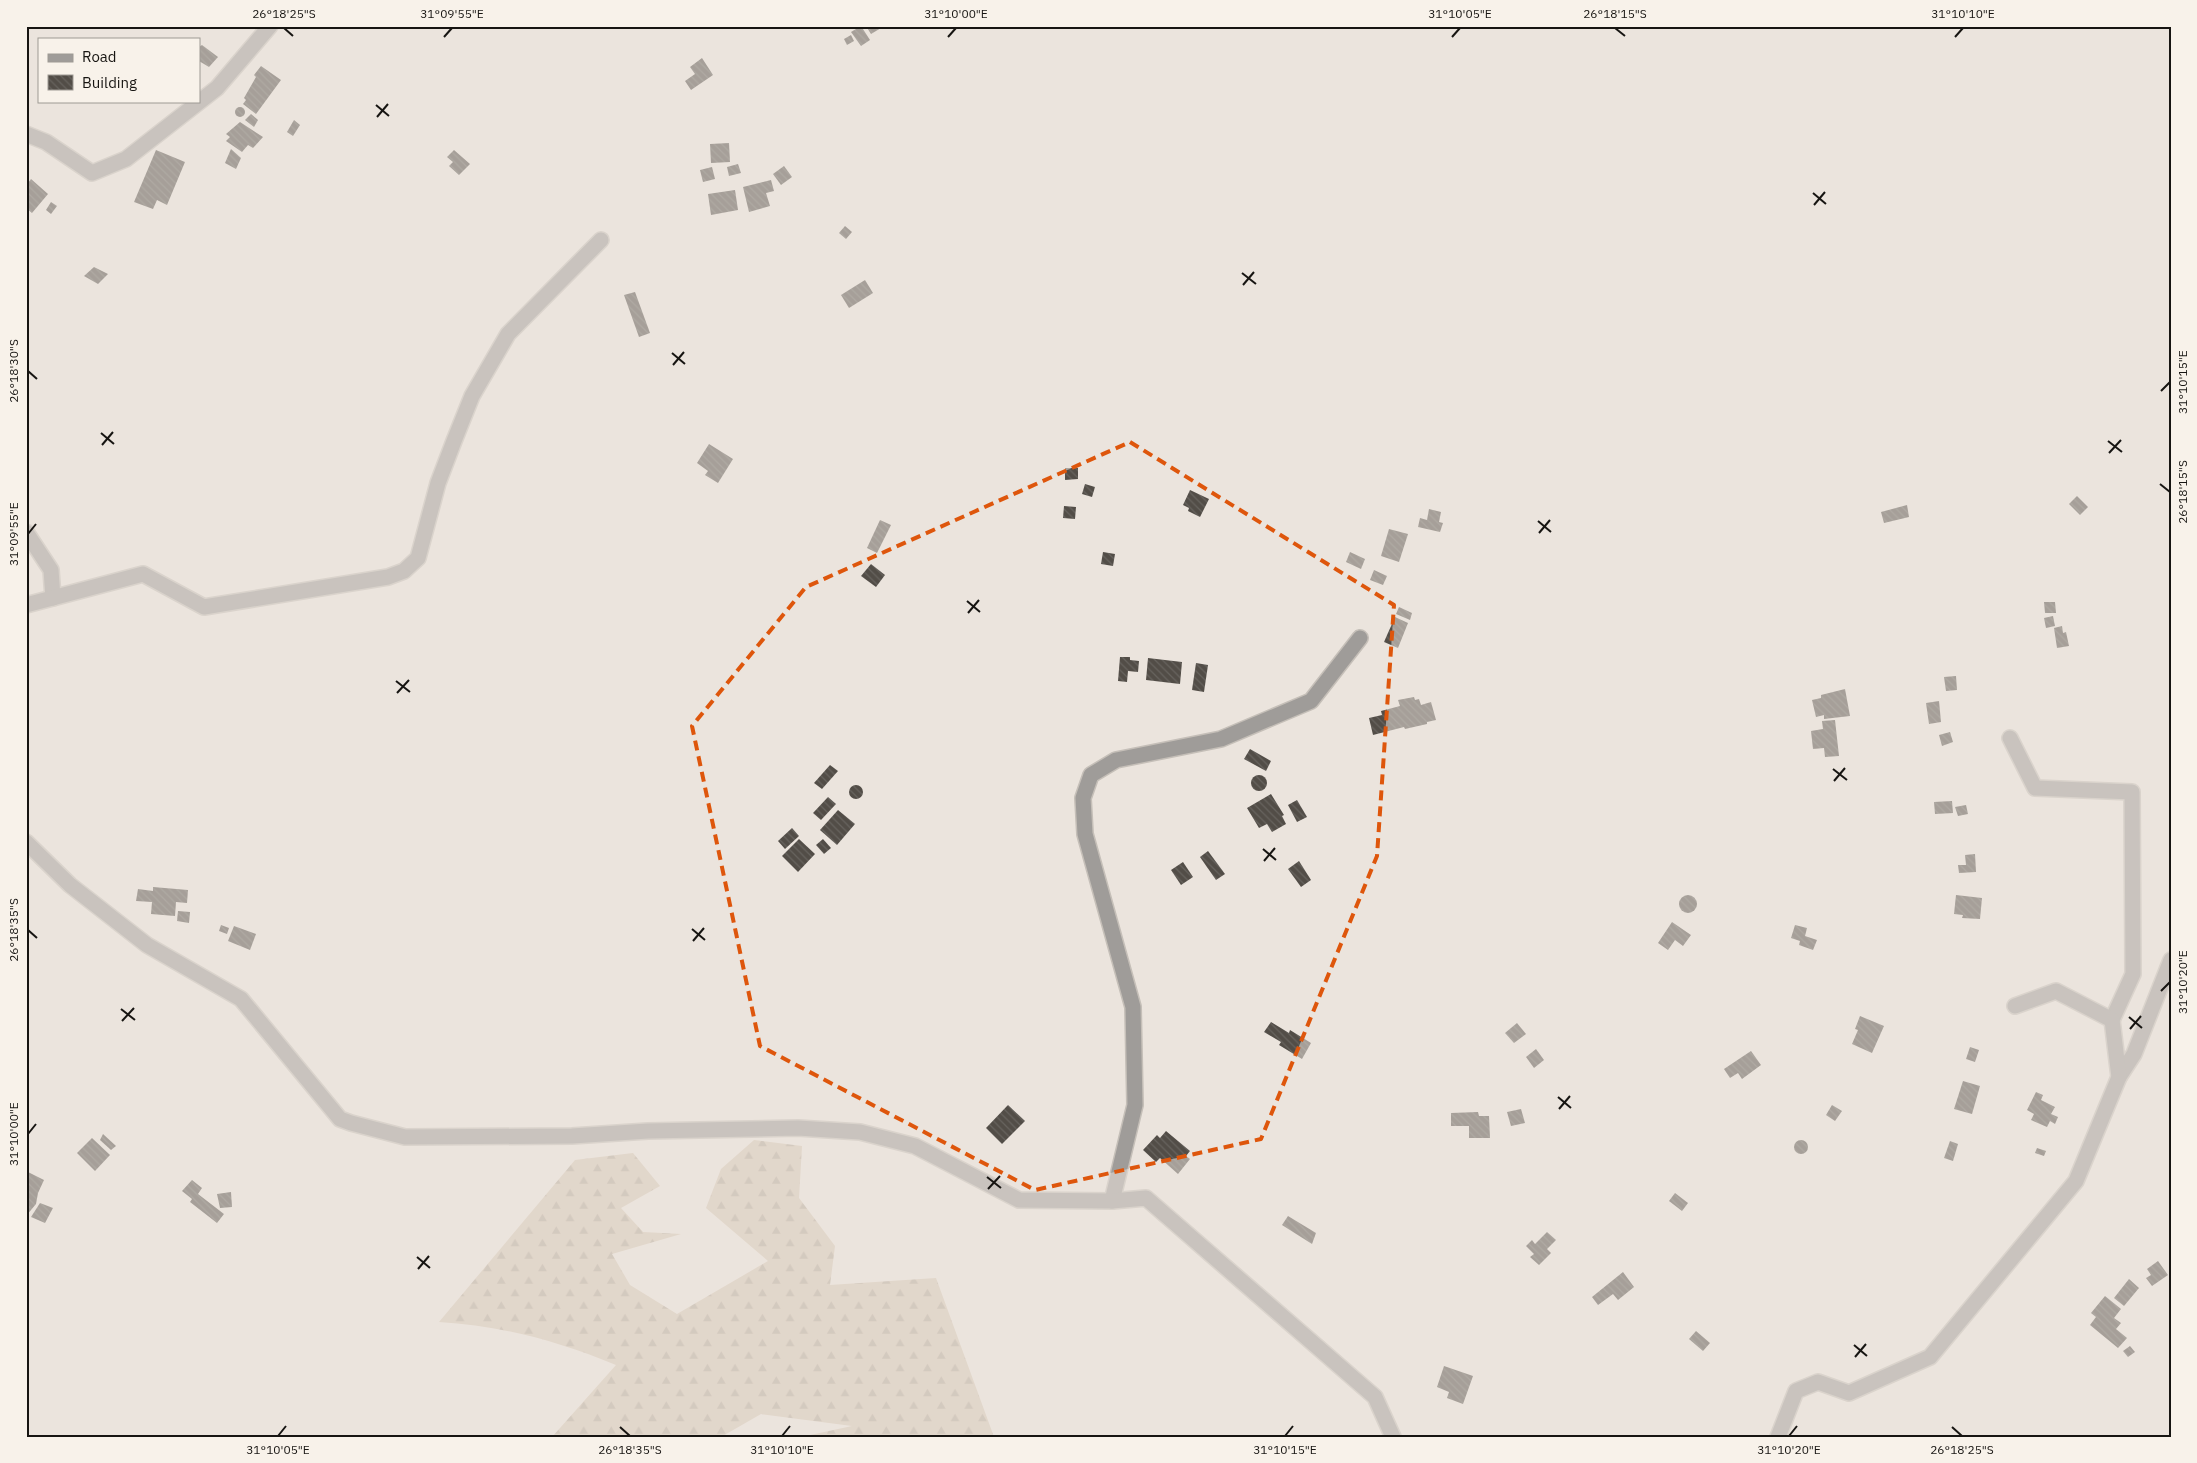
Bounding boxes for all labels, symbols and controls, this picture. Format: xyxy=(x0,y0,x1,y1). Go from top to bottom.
text: 26°18'25"S xyxy=(252,6,316,21)
text: 31°09'55"E xyxy=(420,6,484,21)
text: 31°10'00"E xyxy=(924,6,988,21)
text: 31°10'05"E xyxy=(1428,6,1492,21)
text: 26°18'15"S xyxy=(1583,6,1647,21)
text: 31°10'10"E xyxy=(1931,6,1995,21)
legend xyxy=(38,38,200,102)
text: Road xyxy=(82,47,117,66)
text: Building xyxy=(82,73,137,92)
text: 26°18'30"S xyxy=(6,339,21,403)
text: 31°10'15"E xyxy=(2175,350,2190,414)
text: 26°18'15"S xyxy=(2175,460,2190,524)
text: 31°09'55"E xyxy=(6,502,21,566)
text: 26°18'35"S xyxy=(6,898,21,962)
text: 31°10'20"E xyxy=(2175,950,2190,1014)
text: 31°10'00"E xyxy=(6,1102,21,1166)
text: 31°10'05"E xyxy=(246,1442,310,1457)
text: 26°18'35"S xyxy=(598,1442,662,1457)
text: 31°10'10"E xyxy=(750,1442,814,1457)
text: 31°10'15"E xyxy=(1253,1442,1317,1457)
text: 31°10'20"E xyxy=(1757,1442,1821,1457)
text: 26°18'25"S xyxy=(1930,1442,1994,1457)

